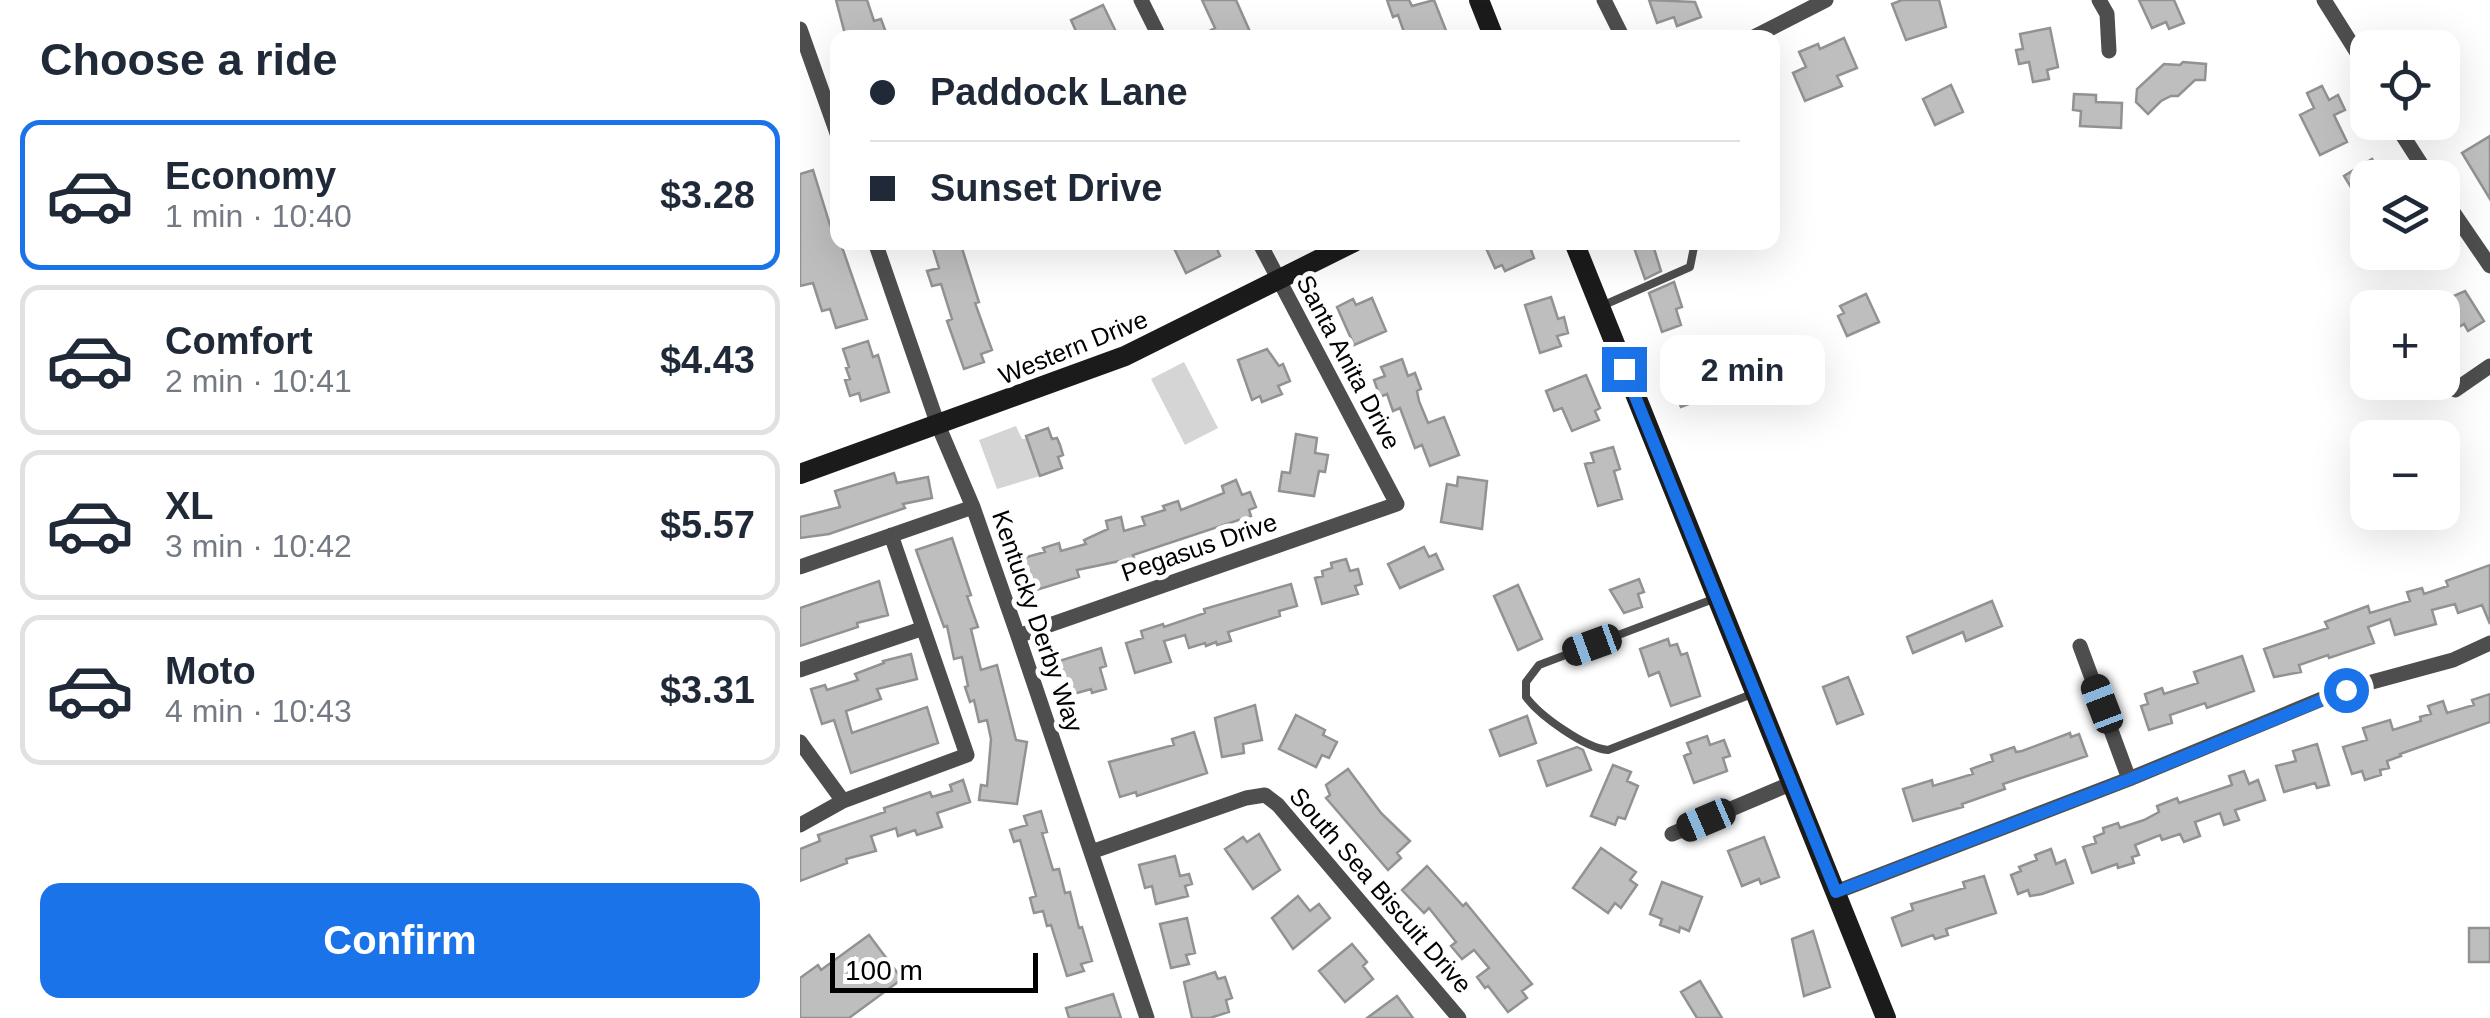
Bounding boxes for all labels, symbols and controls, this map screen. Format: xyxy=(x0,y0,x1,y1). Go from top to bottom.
map controls xyxy=(2350,30,2460,530)
button: locate xyxy=(2350,30,2460,140)
text: Choose a ride xyxy=(40,34,338,85)
text: Paddock Lane xyxy=(930,71,1188,113)
icon: car xyxy=(45,150,135,240)
text: Economy xyxy=(165,155,336,197)
button: layers xyxy=(2350,160,2460,270)
text: Sunset Drive xyxy=(930,167,1162,209)
text: $3.28 xyxy=(660,174,755,216)
text: 1 min · 10:40 xyxy=(165,198,352,234)
street label: Santa Anita Drive xyxy=(1291,270,1407,454)
button: + xyxy=(2350,290,2460,400)
street label: Western Drive xyxy=(995,304,1151,390)
icon: car xyxy=(45,315,135,405)
text: Comfort xyxy=(165,320,313,362)
callout: 2 min xyxy=(1659,334,1824,404)
text: $4.43 xyxy=(660,339,755,381)
route end xyxy=(1602,347,1647,392)
text: 2 min xyxy=(1701,352,1784,388)
text: 2 min · 10:41 xyxy=(165,363,352,399)
button: − xyxy=(2350,420,2460,530)
icon: car xyxy=(45,480,135,570)
text: XL xyxy=(165,485,214,527)
text: $5.57 xyxy=(660,504,755,546)
street label: Kentucky Derby Way xyxy=(987,507,1089,736)
street label: Pegasus Drive xyxy=(1118,507,1280,587)
text: 3 min · 10:42 xyxy=(165,528,352,564)
car xyxy=(1559,621,1625,669)
icon: car xyxy=(45,645,135,735)
text: Moto xyxy=(165,650,256,692)
route start xyxy=(2324,668,2369,713)
text: $3.31 xyxy=(660,669,755,711)
car xyxy=(2077,671,2127,737)
text: 4 min · 10:43 xyxy=(165,693,352,729)
street label: South Sea Biscuit Drive xyxy=(1284,782,1478,998)
car xyxy=(1673,794,1739,846)
button: Confirm xyxy=(40,883,760,998)
scale bar xyxy=(830,948,1038,992)
text: 100 m xyxy=(845,955,923,986)

